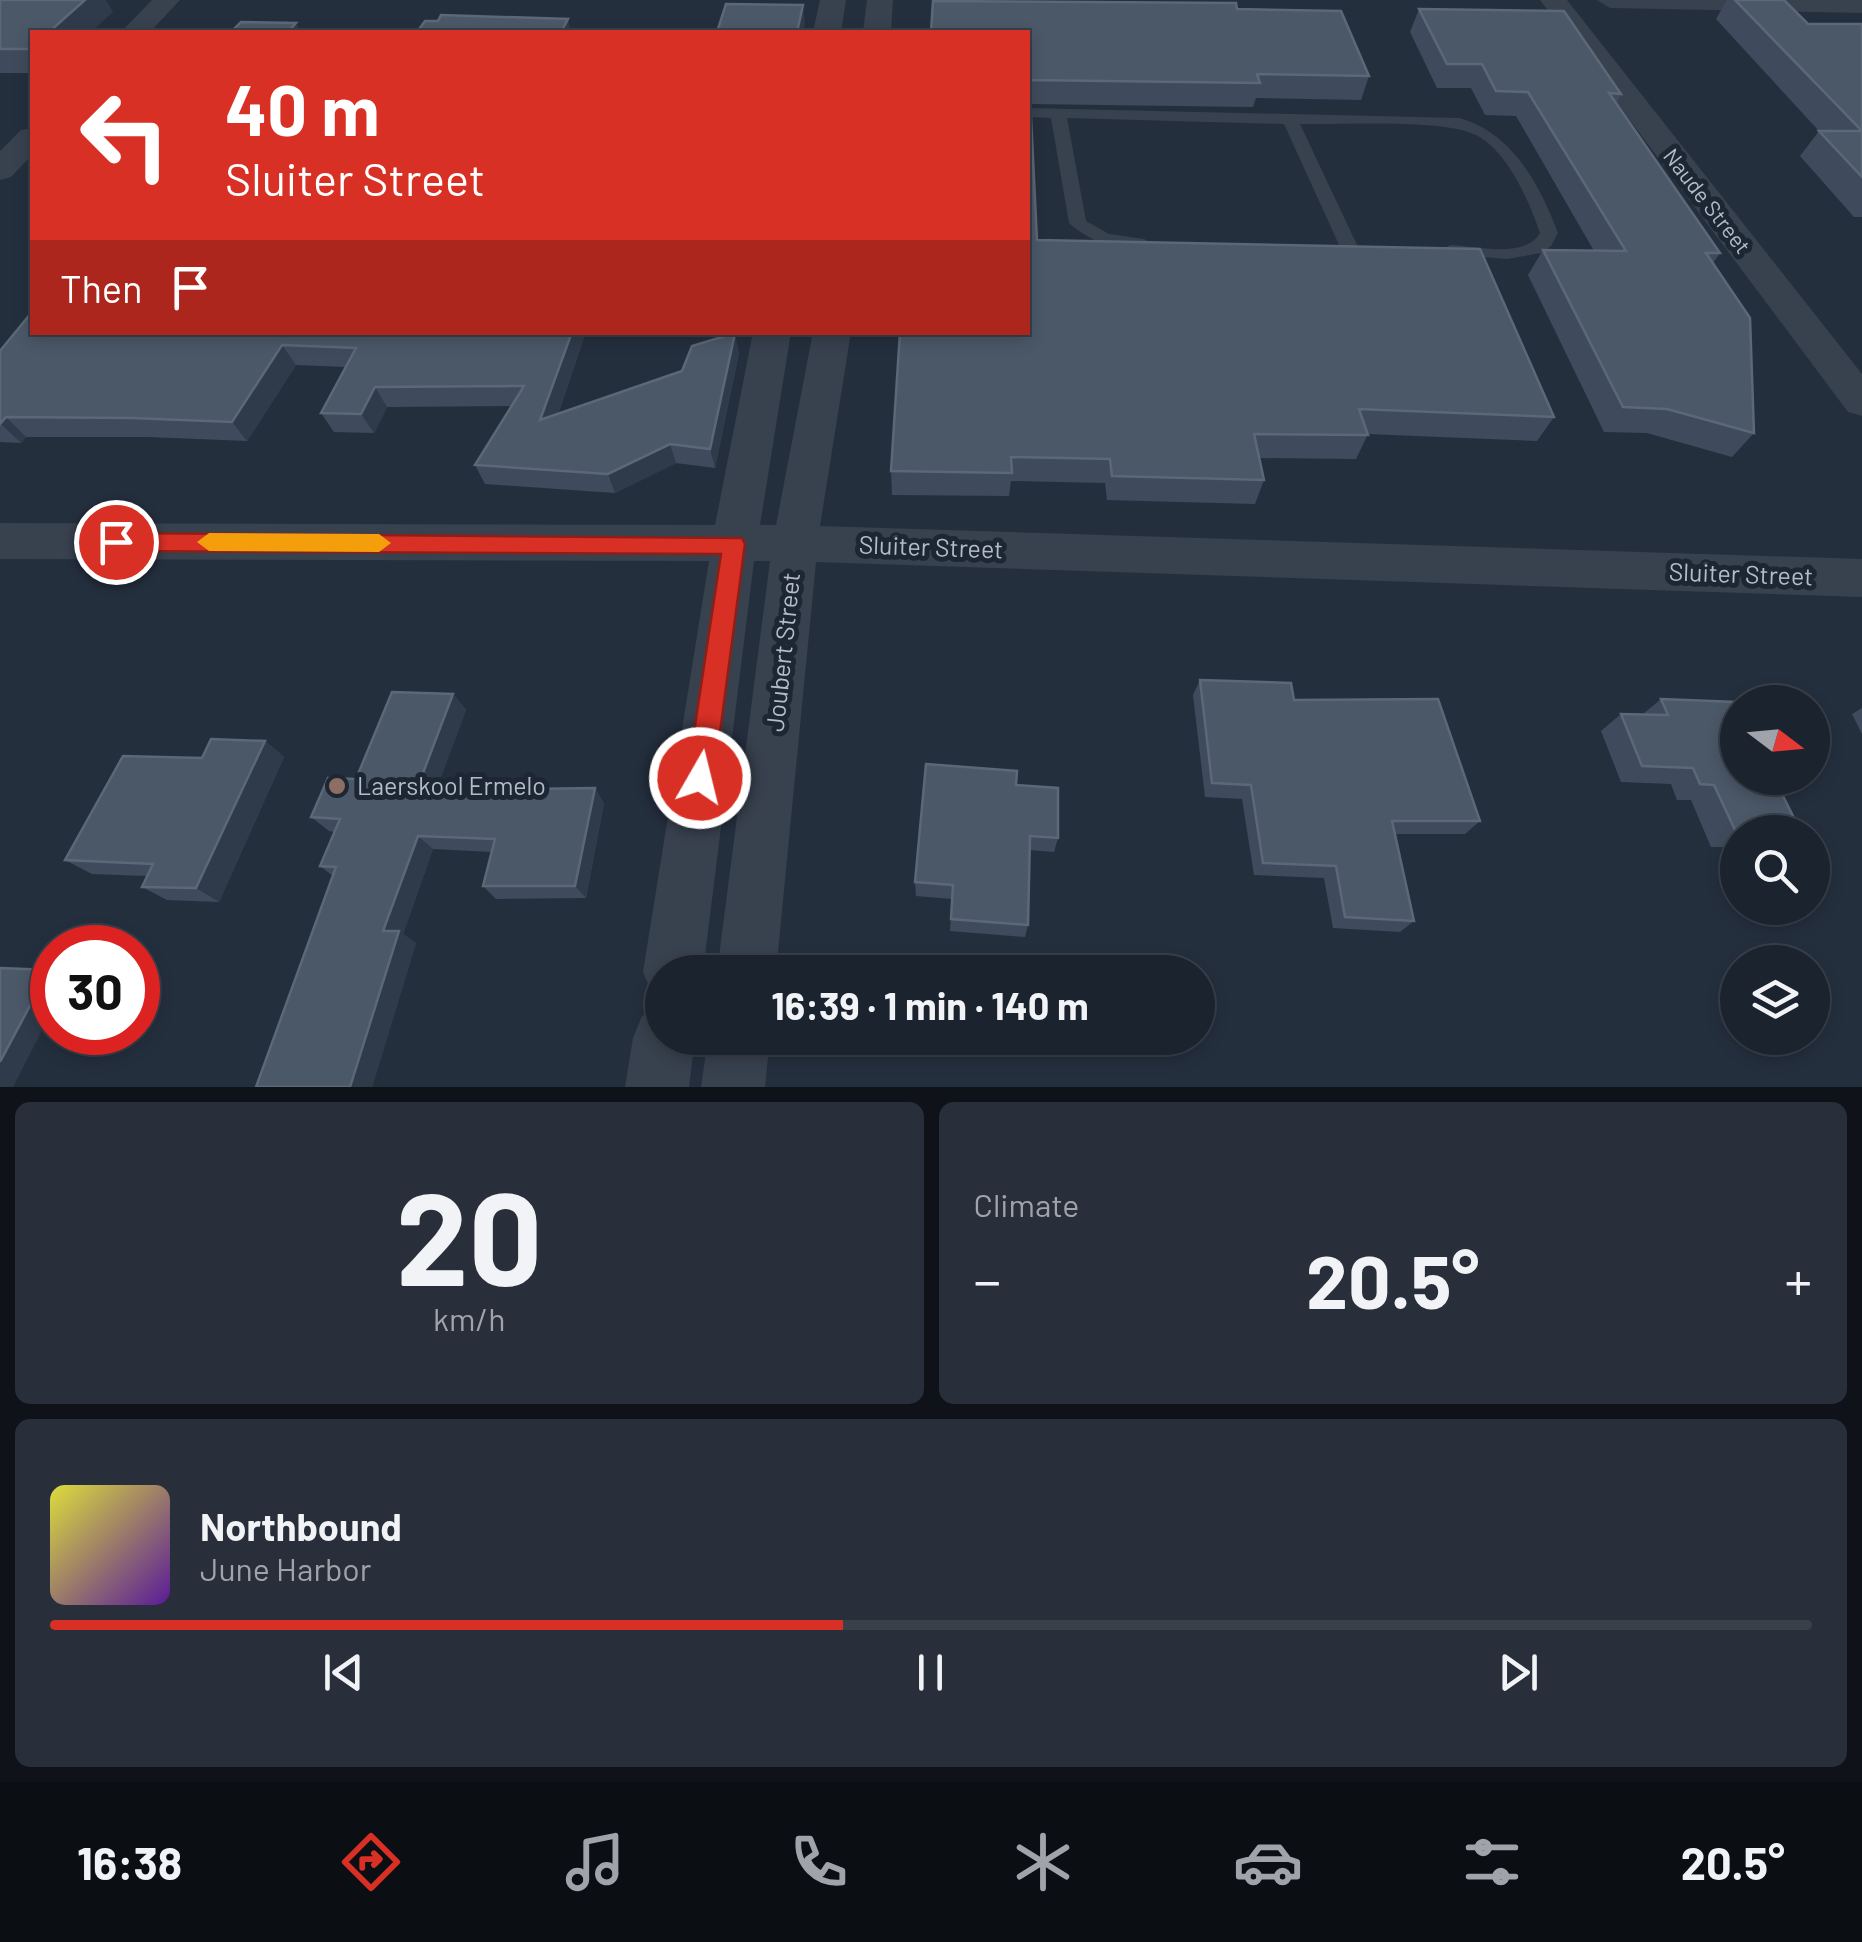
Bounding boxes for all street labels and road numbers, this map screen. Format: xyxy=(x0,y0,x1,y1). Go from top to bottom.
street label: Naude Street xyxy=(1659,143,1757,258)
street label: Sluiter Street xyxy=(858,528,1004,564)
street label: Sluiter Street xyxy=(1668,555,1814,591)
street label: Joubert Street xyxy=(759,571,805,733)

